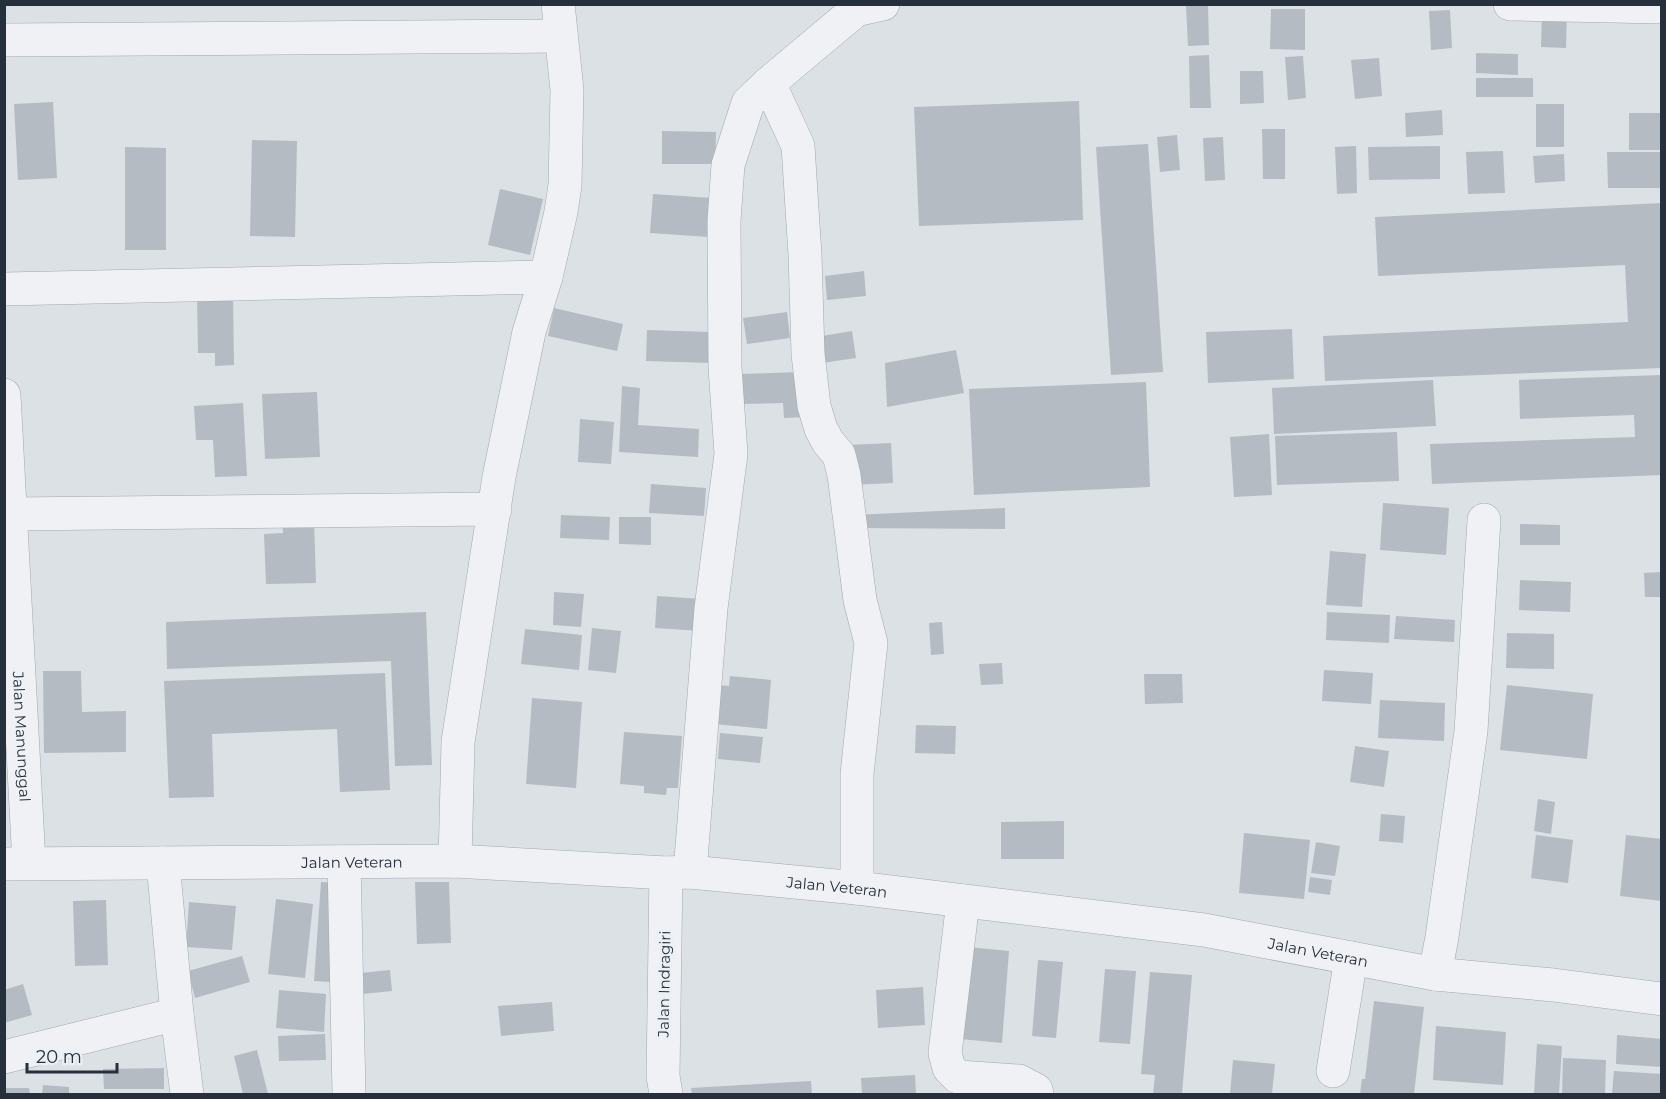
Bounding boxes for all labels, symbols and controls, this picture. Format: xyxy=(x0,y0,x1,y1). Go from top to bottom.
street label: Jalan Manunggal xyxy=(9,670,35,802)
street label: Jalan Veteran xyxy=(300,852,403,872)
street label: Jalan Veteran xyxy=(785,872,888,901)
street label: Jalan Indragiri xyxy=(654,931,674,1038)
street label: Jalan Veteran xyxy=(1266,933,1370,971)
scale bar xyxy=(27,1036,117,1074)
text: 20 m xyxy=(36,1046,82,1068)

